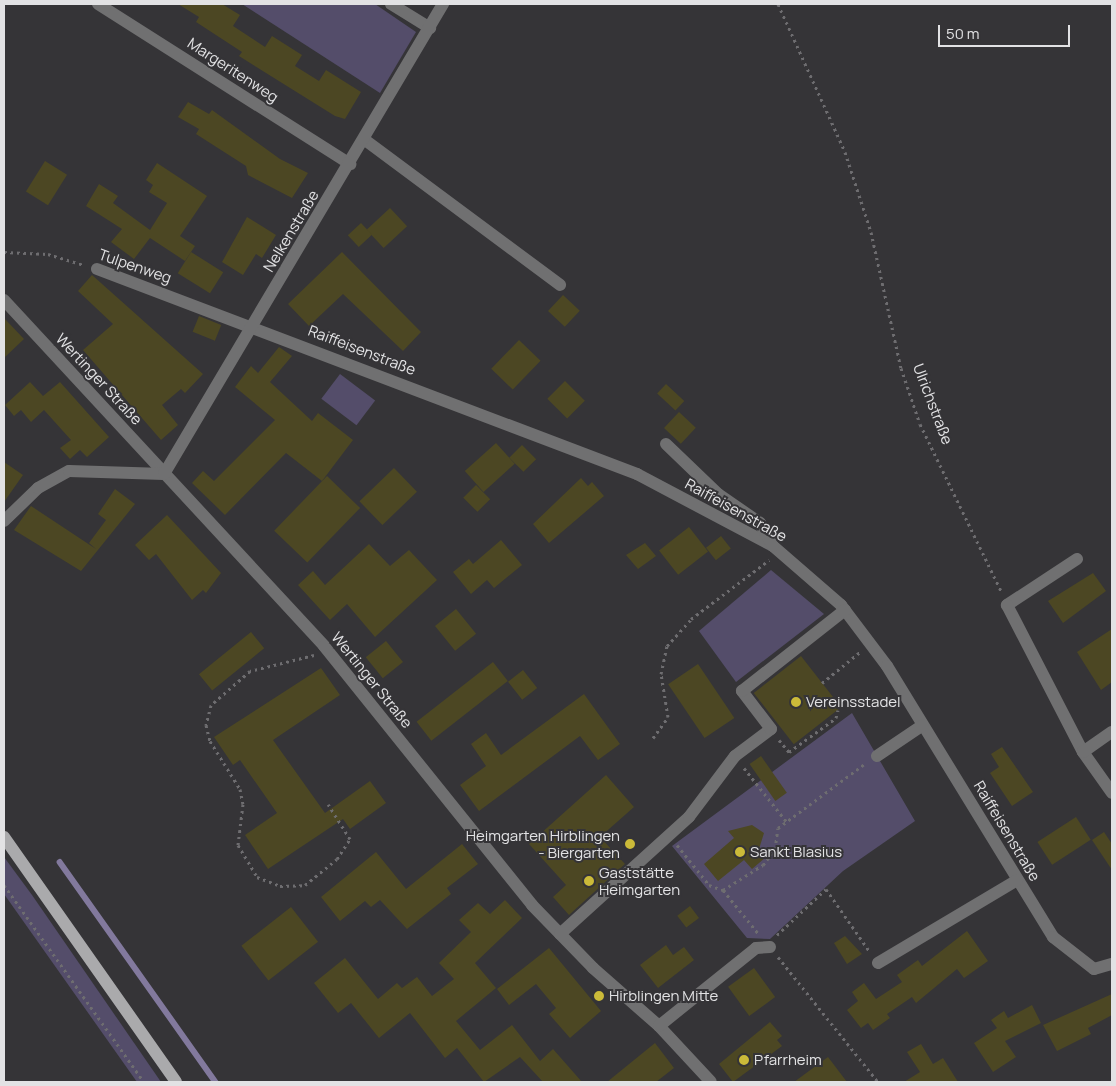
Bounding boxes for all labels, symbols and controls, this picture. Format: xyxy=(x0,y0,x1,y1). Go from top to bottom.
scale bar xyxy=(941,15,1074,47)
text: 50 m xyxy=(946,23,980,44)
street label: Margeritenweg xyxy=(184,34,282,106)
street label: Nelkenstraße xyxy=(260,187,322,275)
street label: Tulpenweg xyxy=(96,245,174,287)
street label: Raiffeisenstraße xyxy=(306,321,418,379)
street label: Wertinger Straße xyxy=(52,330,146,428)
street label: Ulrichstraße xyxy=(909,361,957,447)
street label: Raiffeisenstraße xyxy=(682,475,790,545)
street label: Wertinger Straße xyxy=(328,628,416,732)
place label: Vereinsstadel xyxy=(806,693,901,711)
marker: Vereinsstadel xyxy=(790,696,802,708)
street label: Raiffeisenstraße xyxy=(970,778,1044,884)
place label: Heimgarten Hirblingen - Biergarten xyxy=(466,826,620,861)
marker: Heimgarten Hirblingen - Biergarten xyxy=(624,838,636,850)
place label: Sankt Blasius xyxy=(750,843,842,861)
marker: Sankt Blasius xyxy=(734,846,746,858)
place label: Gaststätte Heimgarten xyxy=(599,863,680,898)
marker: Gaststätte Heimgarten xyxy=(583,875,595,887)
place label: Hirblingen Mitte xyxy=(609,987,718,1005)
marker: Hirblingen Mitte xyxy=(593,990,605,1002)
place label: Pfarrheim xyxy=(754,1051,822,1069)
marker: Pfarrheim xyxy=(738,1054,750,1066)

